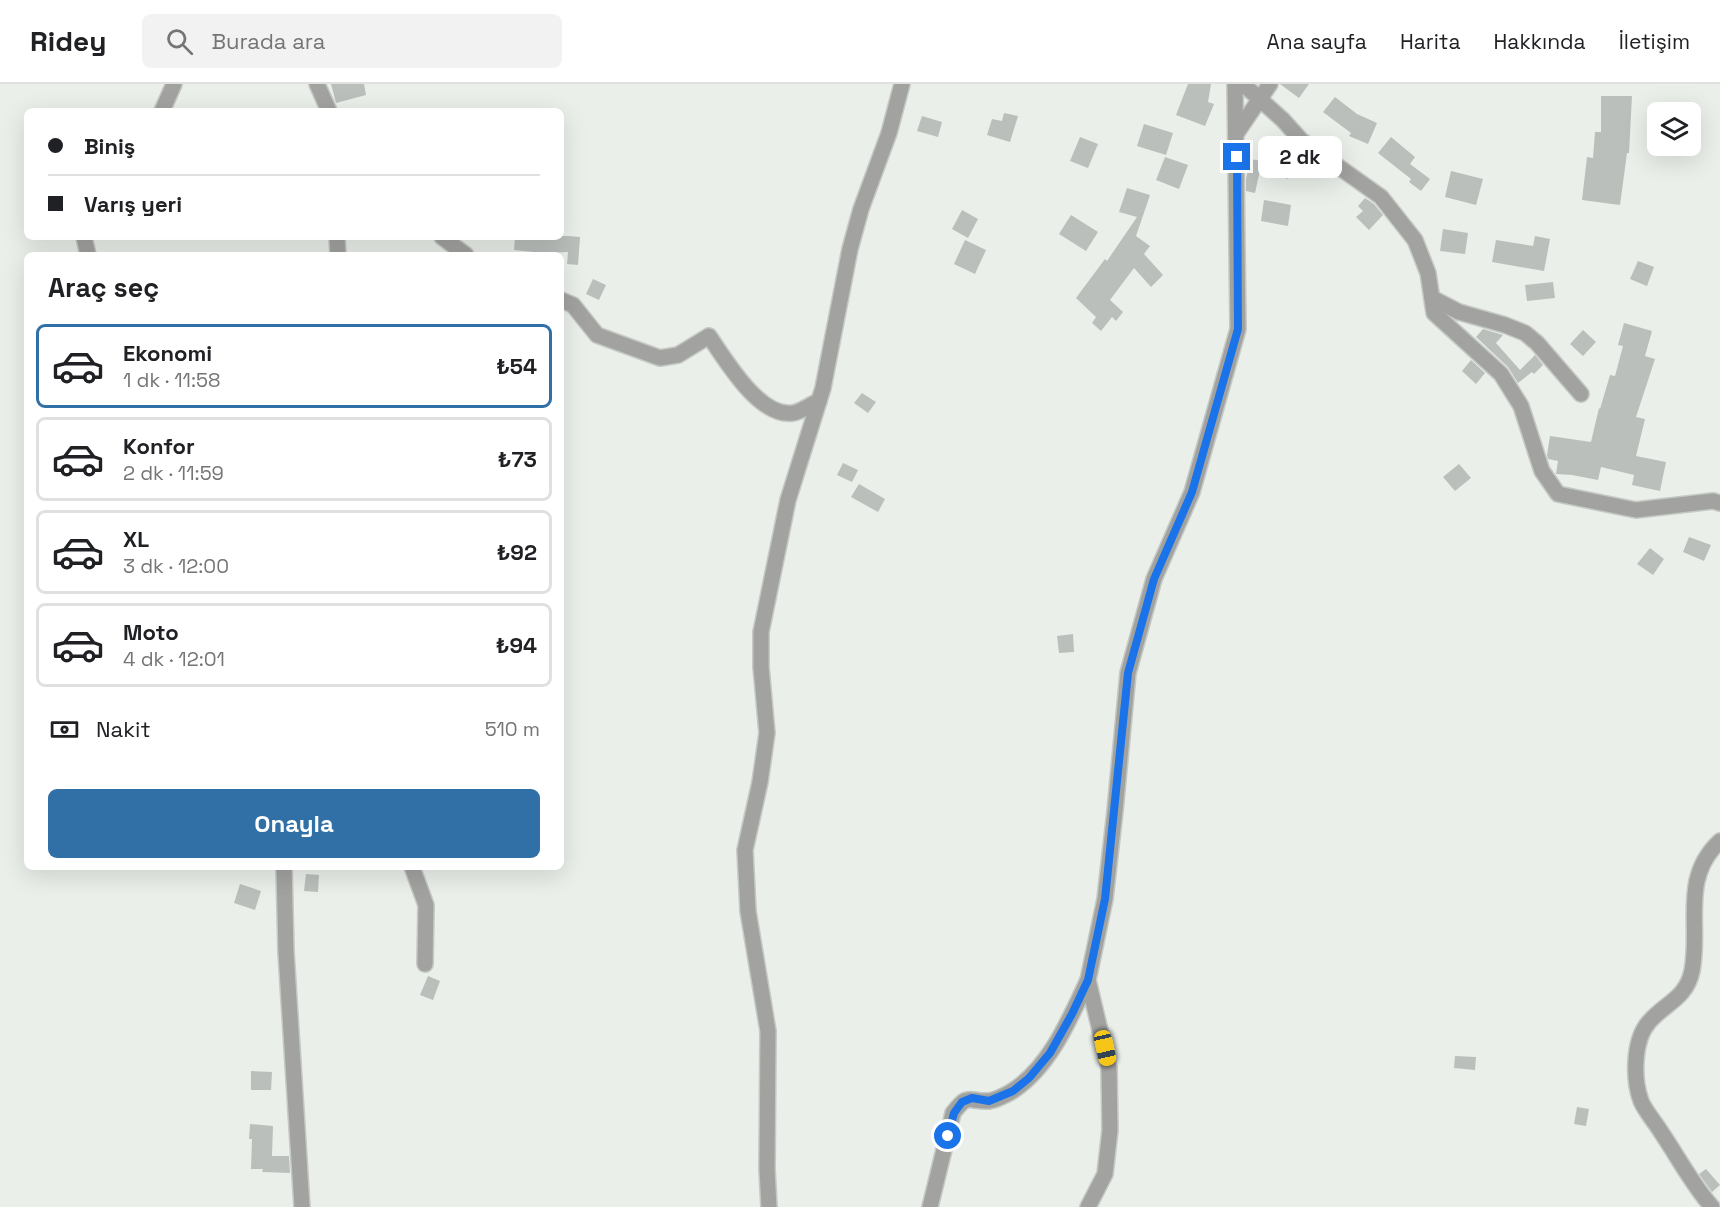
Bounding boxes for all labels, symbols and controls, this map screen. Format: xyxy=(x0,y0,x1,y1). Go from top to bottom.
search box xyxy=(142,14,562,68)
text: Ridey xyxy=(30,23,106,59)
icon: search xyxy=(163,25,196,58)
text: Burada ara xyxy=(211,27,325,55)
text: Ana sayfa xyxy=(1267,28,1367,55)
text: Harita xyxy=(1400,28,1461,55)
text: Hakkında xyxy=(1494,28,1586,55)
text: İletişim xyxy=(1619,28,1690,55)
map controls xyxy=(1647,102,1701,156)
button: layers xyxy=(1647,102,1701,156)
text: Biniş xyxy=(84,132,135,160)
callout: 2 dk xyxy=(1258,136,1342,178)
route end xyxy=(1223,143,1250,170)
text: 2 dk xyxy=(1280,144,1321,170)
text: Varış yeri xyxy=(84,190,182,218)
text: Araç seç xyxy=(48,270,159,305)
icon: car xyxy=(51,339,105,393)
text: Ekonomi xyxy=(123,339,212,367)
text: ₺54 xyxy=(496,352,537,380)
text: 1 dk · 11:58 xyxy=(123,367,220,393)
icon: car xyxy=(51,432,105,486)
text: Konfor xyxy=(123,432,195,460)
text: ₺73 xyxy=(498,445,537,473)
text: 2 dk · 11:59 xyxy=(123,460,224,486)
icon: car xyxy=(51,525,105,579)
text: XL xyxy=(123,525,149,553)
text: ₺92 xyxy=(497,538,537,566)
text: 3 dk · 12:00 xyxy=(123,553,229,579)
icon: car xyxy=(51,618,105,672)
text: Moto xyxy=(123,618,179,646)
text: ₺94 xyxy=(496,631,537,659)
text: 4 dk · 12:01 xyxy=(123,646,225,672)
icon: cash xyxy=(48,713,81,746)
text: Nakit xyxy=(96,715,151,743)
text: 510 m xyxy=(485,716,540,742)
button: Onayla xyxy=(48,789,540,858)
car xyxy=(1092,1028,1118,1068)
route start xyxy=(934,1122,961,1149)

